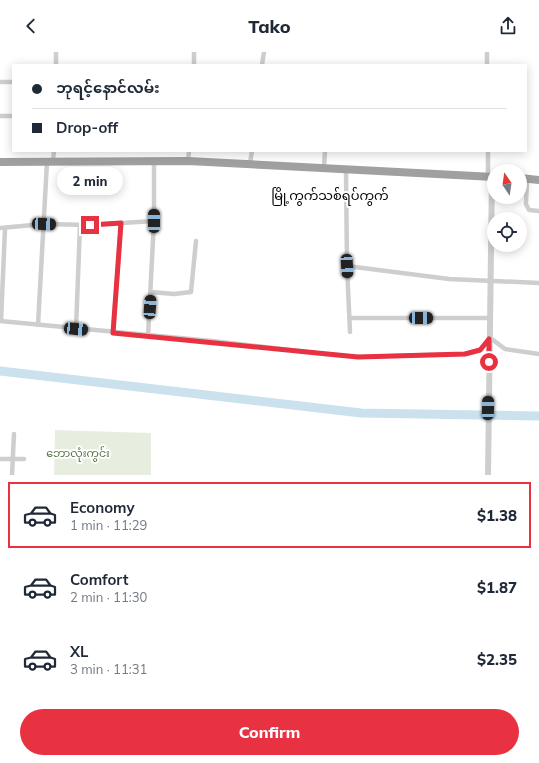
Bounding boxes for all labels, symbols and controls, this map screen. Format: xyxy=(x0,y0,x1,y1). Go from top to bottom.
icon: back xyxy=(20,15,42,37)
text: Tako xyxy=(248,15,291,38)
icon: share xyxy=(497,15,519,37)
text: ဘုရင့်နောင်လမ်း xyxy=(56,78,160,97)
text: Drop-off xyxy=(56,118,118,137)
north arrow xyxy=(487,164,527,204)
map controls xyxy=(487,164,527,252)
callout: 2 min xyxy=(57,167,123,195)
text: 2 min xyxy=(73,173,107,189)
district label: မြို့ကွက်သစ်ရပ်ကွက် xyxy=(271,187,389,206)
car xyxy=(148,209,160,233)
button: locate xyxy=(487,212,527,252)
route end xyxy=(81,216,99,234)
car xyxy=(32,218,56,230)
car xyxy=(340,254,354,278)
car xyxy=(143,295,157,319)
car xyxy=(409,312,433,324)
car xyxy=(63,322,89,336)
route start xyxy=(480,353,498,371)
car xyxy=(482,396,494,420)
park label: ဘောလုံးကွင်း xyxy=(46,446,110,462)
icon: car xyxy=(22,497,58,533)
text: Economy xyxy=(70,498,135,517)
text: $1.38 xyxy=(477,506,517,525)
text: 1 min · 11:29 xyxy=(70,517,147,533)
icon: car xyxy=(22,569,58,605)
text: Comfort xyxy=(70,570,128,589)
text: $1.87 xyxy=(477,578,517,597)
text: 2 min · 11:30 xyxy=(70,589,147,605)
icon: car xyxy=(22,641,58,677)
text: XL xyxy=(70,642,88,661)
text: $2.35 xyxy=(477,650,517,669)
text: 3 min · 11:31 xyxy=(70,661,147,677)
button: Confirm xyxy=(20,709,519,755)

